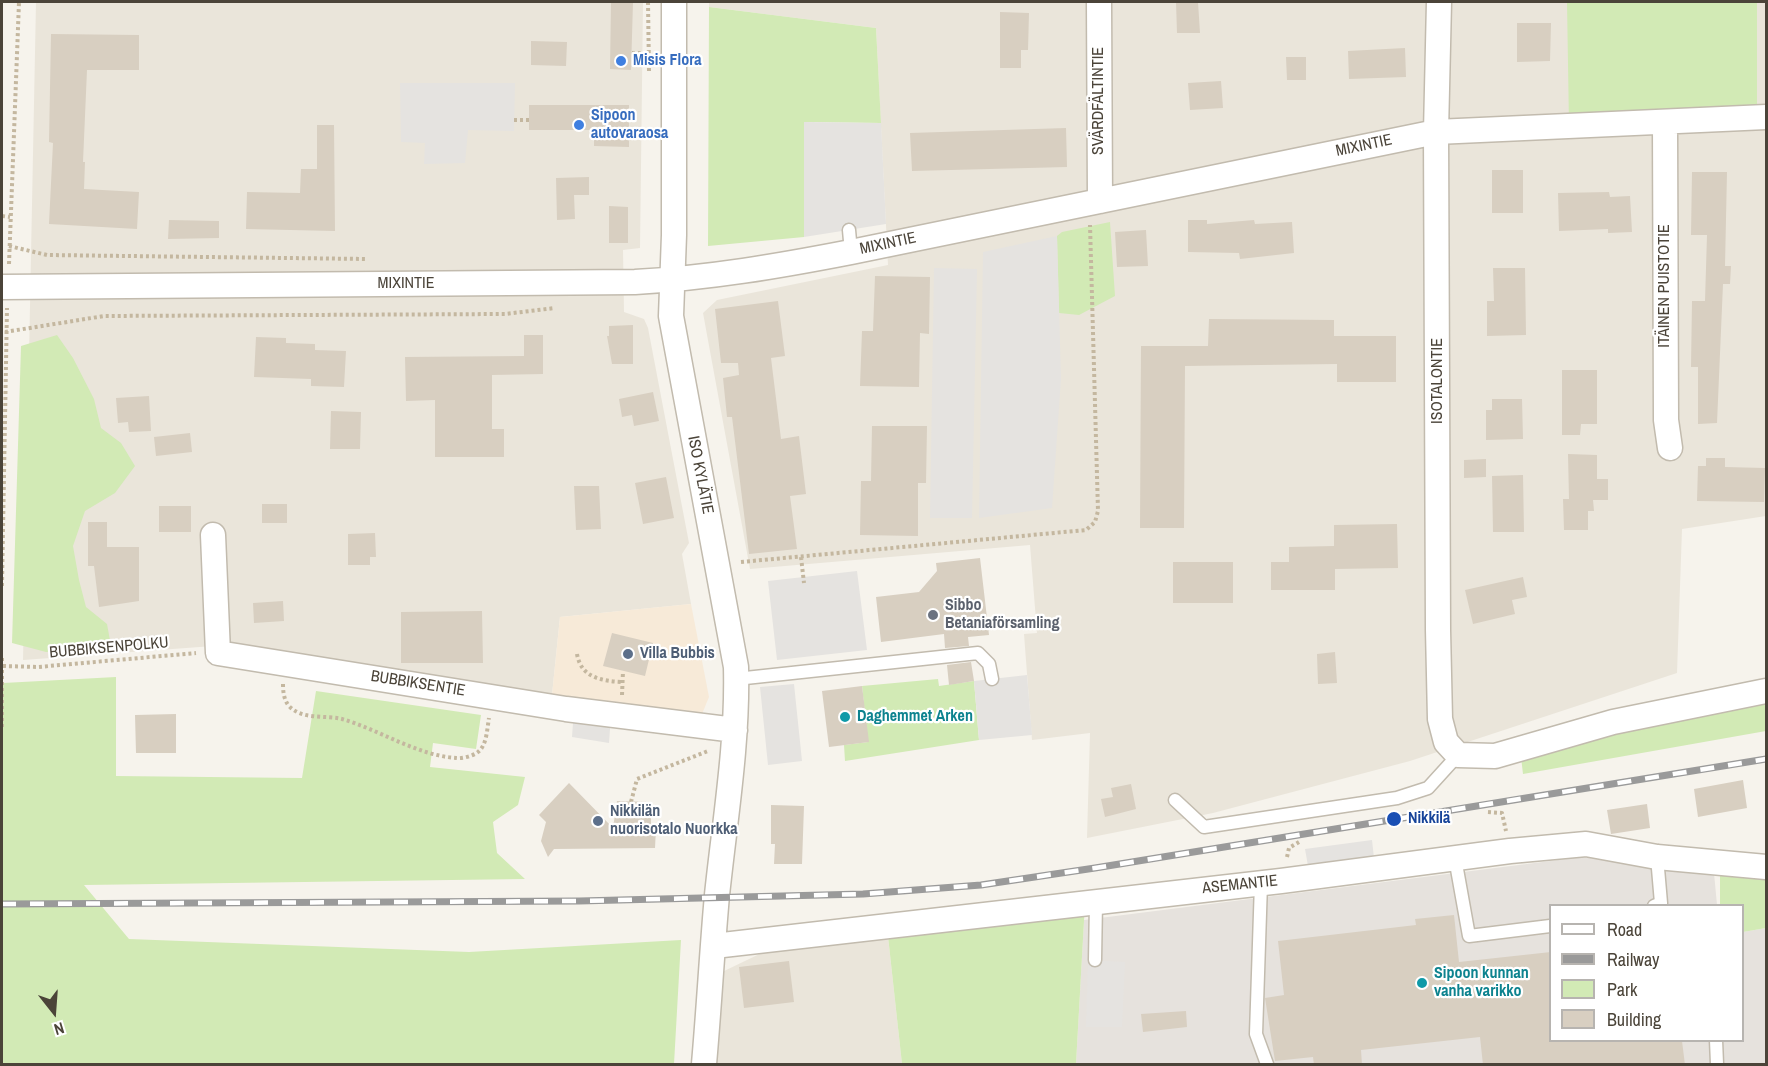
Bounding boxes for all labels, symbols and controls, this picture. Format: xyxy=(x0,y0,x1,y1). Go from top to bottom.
street label: SVÄRDFÄLTINTIE xyxy=(1089,47,1109,155)
place label: Misis Flora xyxy=(633,51,702,71)
marker: Misis Flora xyxy=(614,54,628,68)
place label: Sipoon autovaraosa xyxy=(591,106,668,144)
marker: Sipoon autovaraosa xyxy=(572,118,586,132)
street label: MIXINTIE xyxy=(1334,131,1394,161)
street label: ITÄINEN PUISTOTIE xyxy=(1655,224,1675,348)
street label: MIXINTIE xyxy=(858,229,918,259)
street label: MIXINTIE xyxy=(378,274,434,294)
street label: ISOTALONTIE xyxy=(1428,338,1448,424)
street label: ISO KYLÄTIE xyxy=(683,434,717,516)
place label: Sibbo Betaniaförsamling xyxy=(945,596,1059,634)
marker: Sibbo Betaniaförsamling xyxy=(926,608,940,622)
street label: BUBBIKSENPOLKU xyxy=(49,633,169,663)
place label: Villa Bubbis xyxy=(640,644,715,664)
marker: Villa Bubbis xyxy=(621,647,635,661)
street label: BUBBIKSENTIE xyxy=(369,667,467,701)
place label: Daghemmet Arken xyxy=(857,707,973,727)
marker: Daghemmet Arken xyxy=(838,710,852,724)
place label: Nikkilän nuorisotalo Nuorkka xyxy=(610,802,738,840)
place label: Nikkilä xyxy=(1408,809,1450,829)
marker: Nikkilä xyxy=(1385,810,1403,828)
marker: Nikkilän nuorisotalo Nuorkka xyxy=(591,814,605,828)
street label: ASEMANTIE xyxy=(1201,871,1279,899)
legend xyxy=(1549,904,1744,1042)
text: Road xyxy=(1607,917,1642,942)
text: Railway xyxy=(1607,947,1660,972)
place label: Sipoon kunnan vanha varikko xyxy=(1434,964,1529,1002)
marker: Sipoon kunnan vanha varikko xyxy=(1415,976,1429,990)
text: Park xyxy=(1607,977,1637,1002)
north arrow xyxy=(24,982,84,1042)
text: Building xyxy=(1607,1007,1661,1032)
text: N xyxy=(52,1017,67,1041)

